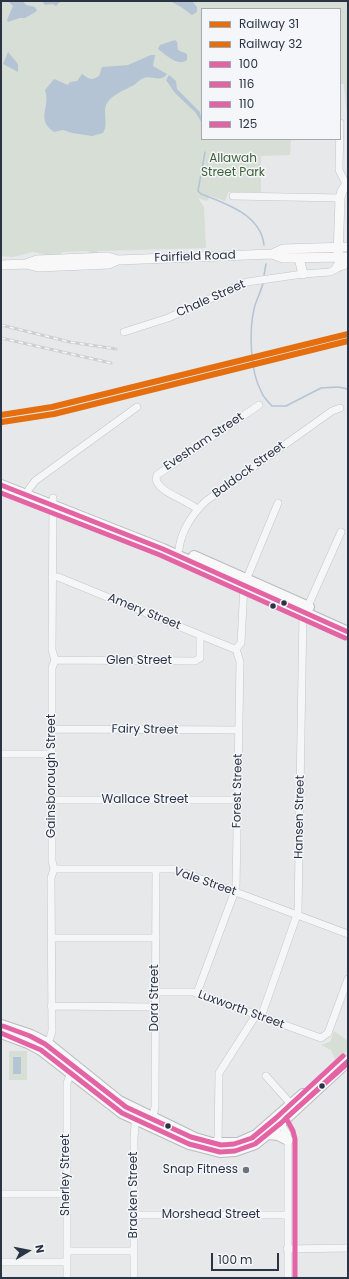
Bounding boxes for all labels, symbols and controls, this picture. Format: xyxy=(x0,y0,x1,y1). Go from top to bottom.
legend xyxy=(201,8,341,140)
text: Railway 31 xyxy=(239,15,299,32)
text: Railway 32 xyxy=(239,35,302,52)
text: 100 xyxy=(239,55,258,72)
text: 116 xyxy=(239,75,254,92)
text: 110 xyxy=(239,95,254,112)
text: 125 xyxy=(239,115,257,132)
park label: Allawah Street Park xyxy=(201,152,265,180)
street label: Fairfield Road xyxy=(154,248,236,266)
street label: Chale Street xyxy=(174,277,248,321)
street label: Evesham Street xyxy=(161,410,247,474)
street label: Baldock Street xyxy=(210,439,288,501)
street label: Amery Street xyxy=(105,591,183,633)
unlabelled marker xyxy=(279,598,289,608)
unlabelled marker xyxy=(268,601,278,611)
street label: Glen Street xyxy=(106,654,172,668)
street label: Gainsborough Street xyxy=(45,714,59,838)
street label: Fairy Street xyxy=(112,722,178,738)
street label: Forest Street xyxy=(230,754,246,828)
street label: Hansen Street xyxy=(292,775,308,859)
street label: Wallace Street xyxy=(102,793,188,807)
street label: Vale Street xyxy=(172,865,238,899)
street label: Dora Street xyxy=(148,964,162,1032)
street label: Luxworth Street xyxy=(196,988,286,1032)
unlabelled marker xyxy=(317,1081,327,1091)
unlabelled marker xyxy=(163,1121,173,1131)
street label: Sherley Street xyxy=(59,1134,73,1216)
street label: Bracken Street xyxy=(127,1152,141,1238)
place label: Snap Fitness xyxy=(163,1163,238,1177)
marker: Snap Fitness xyxy=(241,1165,251,1175)
street label: Morshead Street xyxy=(162,1208,260,1222)
north arrow xyxy=(8,1231,48,1271)
text: N xyxy=(31,1243,48,1254)
scale bar xyxy=(213,1245,281,1271)
text: 100 m xyxy=(218,1251,252,1268)

